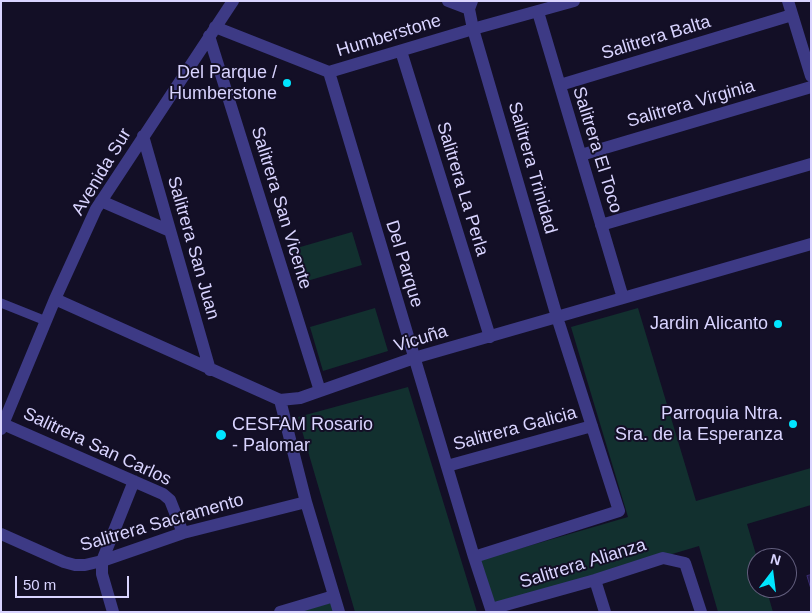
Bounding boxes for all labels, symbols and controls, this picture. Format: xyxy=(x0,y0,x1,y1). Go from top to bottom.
street label: Humberstone xyxy=(334,10,444,62)
street label: Salitrera Balta xyxy=(599,11,713,65)
place label: Del Parque / Humberstone xyxy=(169,62,277,104)
street label: Salitrera Virginia xyxy=(625,75,757,133)
marker: Del Parque / Humberstone xyxy=(281,77,293,89)
street label: Salitrera El Toco xyxy=(568,84,626,216)
street label: Salitrera Trinidad xyxy=(503,99,561,237)
street label: Salitrera La Perla xyxy=(431,119,493,259)
street label: Salitrera San Vicente xyxy=(246,124,316,292)
street label: Avenida Sur xyxy=(68,125,136,219)
street label: Salitrera San Juan xyxy=(162,174,224,322)
street label: Del Parque xyxy=(381,218,427,310)
place label: Jardin Alicanto xyxy=(650,313,768,335)
marker: Jardin Alicanto xyxy=(772,318,784,330)
street label: Vicuña xyxy=(392,321,450,357)
street label: Salitrera Galicia xyxy=(451,402,579,456)
street label: Salitrera San Carlos xyxy=(19,403,175,491)
place label: Parroquia Ntra. Sra. de la Esperanza xyxy=(615,403,783,446)
place label: CESFAM Rosario - Palomar xyxy=(232,414,373,456)
marker: Parroquia Ntra. Sra. de la Esperanza xyxy=(787,418,799,430)
marker: CESFAM Rosario - Palomar xyxy=(214,428,228,442)
street label: Salitrera Sacramento xyxy=(78,489,246,557)
street label: Salitrera Alianza xyxy=(517,535,649,593)
north arrow xyxy=(747,548,797,598)
text: N xyxy=(769,550,783,569)
scale bar xyxy=(18,566,131,598)
text: 50 m xyxy=(23,576,56,593)

